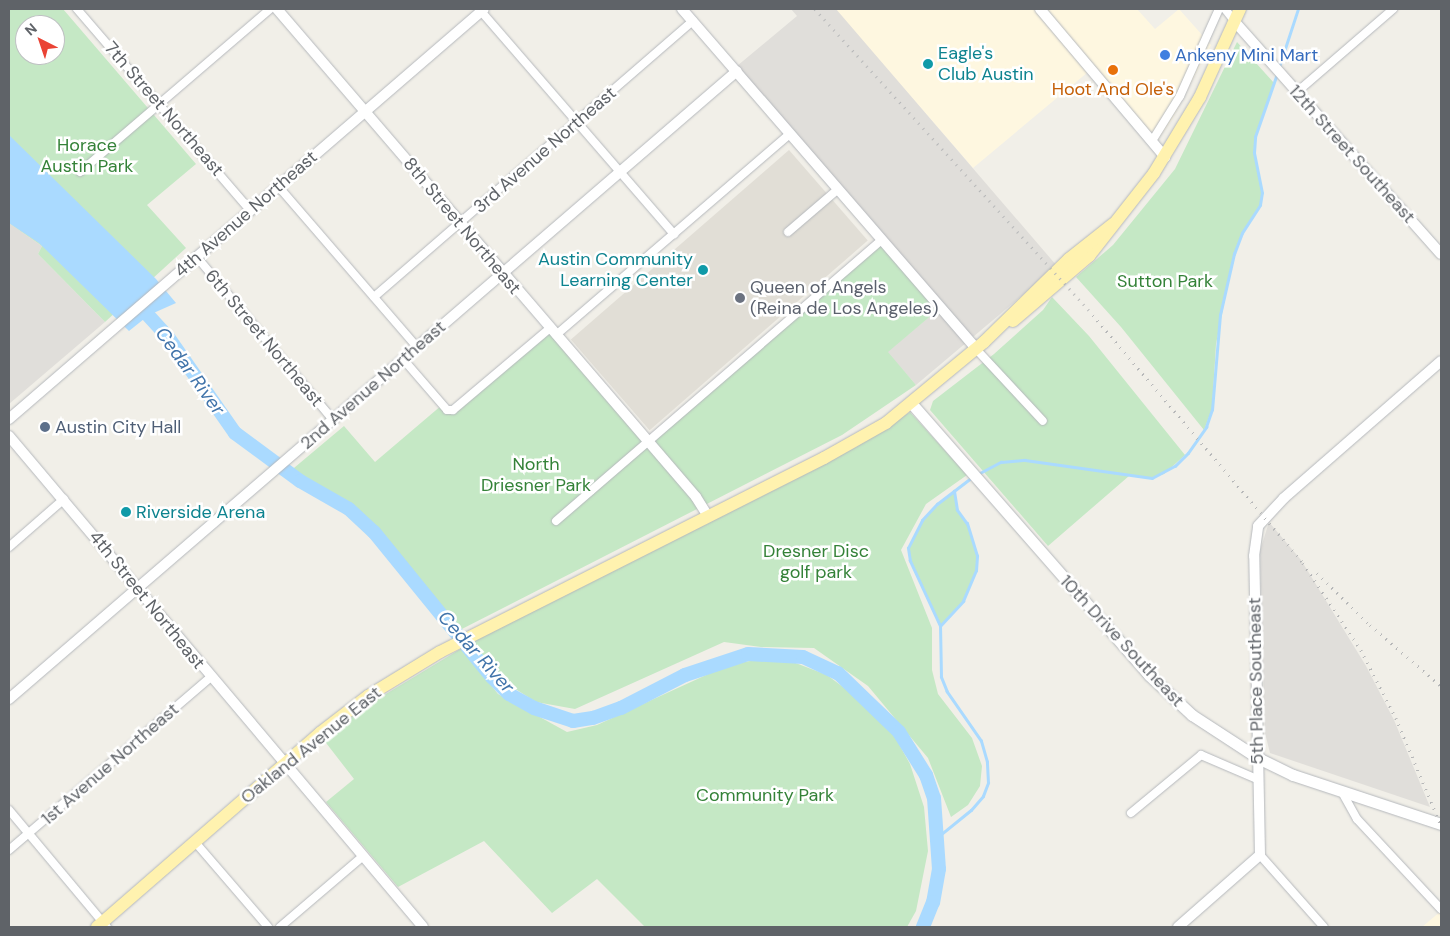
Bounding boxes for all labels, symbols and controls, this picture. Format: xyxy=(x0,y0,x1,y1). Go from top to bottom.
north arrow xyxy=(15,15,65,65)
text: N xyxy=(21,19,41,40)
street label: 7th Street Northeast xyxy=(100,38,228,180)
place label: Eagle's Club Austin xyxy=(938,43,1034,86)
place label: Ankeny Mini Mart xyxy=(1175,44,1318,66)
marker: Ankeny Mini Mart xyxy=(1159,49,1171,61)
marker: Eagle's Club Austin xyxy=(922,58,934,70)
marker: Hoot And Ole's xyxy=(1107,64,1119,76)
place label: Hoot And Ole's xyxy=(1052,78,1174,100)
street label: 12th Street Southeast xyxy=(1284,80,1420,228)
street label: 3rd Avenue Northeast xyxy=(469,82,621,218)
park label: Horace Austin Park xyxy=(41,135,133,178)
street label: 4th Avenue Northeast xyxy=(170,146,322,282)
street label: 8th Street Northeast xyxy=(399,153,525,299)
place label: Austin Community Learning Center xyxy=(538,249,693,292)
marker: Austin Community Learning Center xyxy=(697,264,709,276)
street label: 6th Street Northeast xyxy=(200,265,328,411)
park label: Sutton Park xyxy=(1117,270,1213,292)
place label: Queen of Angels (Reina de Los Angeles) xyxy=(750,277,938,320)
marker: Queen of Angels (Reina de Los Angeles) xyxy=(734,292,746,304)
street label: 2nd Avenue Northeast xyxy=(296,316,450,454)
water label: Cedar River xyxy=(151,323,229,419)
place label: Austin City Hall xyxy=(55,416,181,438)
marker: Austin City Hall xyxy=(39,421,51,433)
park label: North Driesner Park xyxy=(481,454,591,496)
place label: Riverside Arena xyxy=(136,501,265,523)
marker: Riverside Arena xyxy=(120,506,132,518)
street label: 4th Street Northeast xyxy=(85,526,209,674)
park label: Dresner Disc golf park xyxy=(763,541,869,584)
street label: 10th Drive Southeast xyxy=(1055,571,1189,711)
street label: 5th Place Southeast xyxy=(1244,597,1268,765)
water label: Cedar River xyxy=(433,606,519,698)
street label: Oakland Avenue East xyxy=(236,682,386,808)
street label: 1st Avenue Northeast xyxy=(37,698,183,830)
park label: Community Park xyxy=(696,784,834,806)

